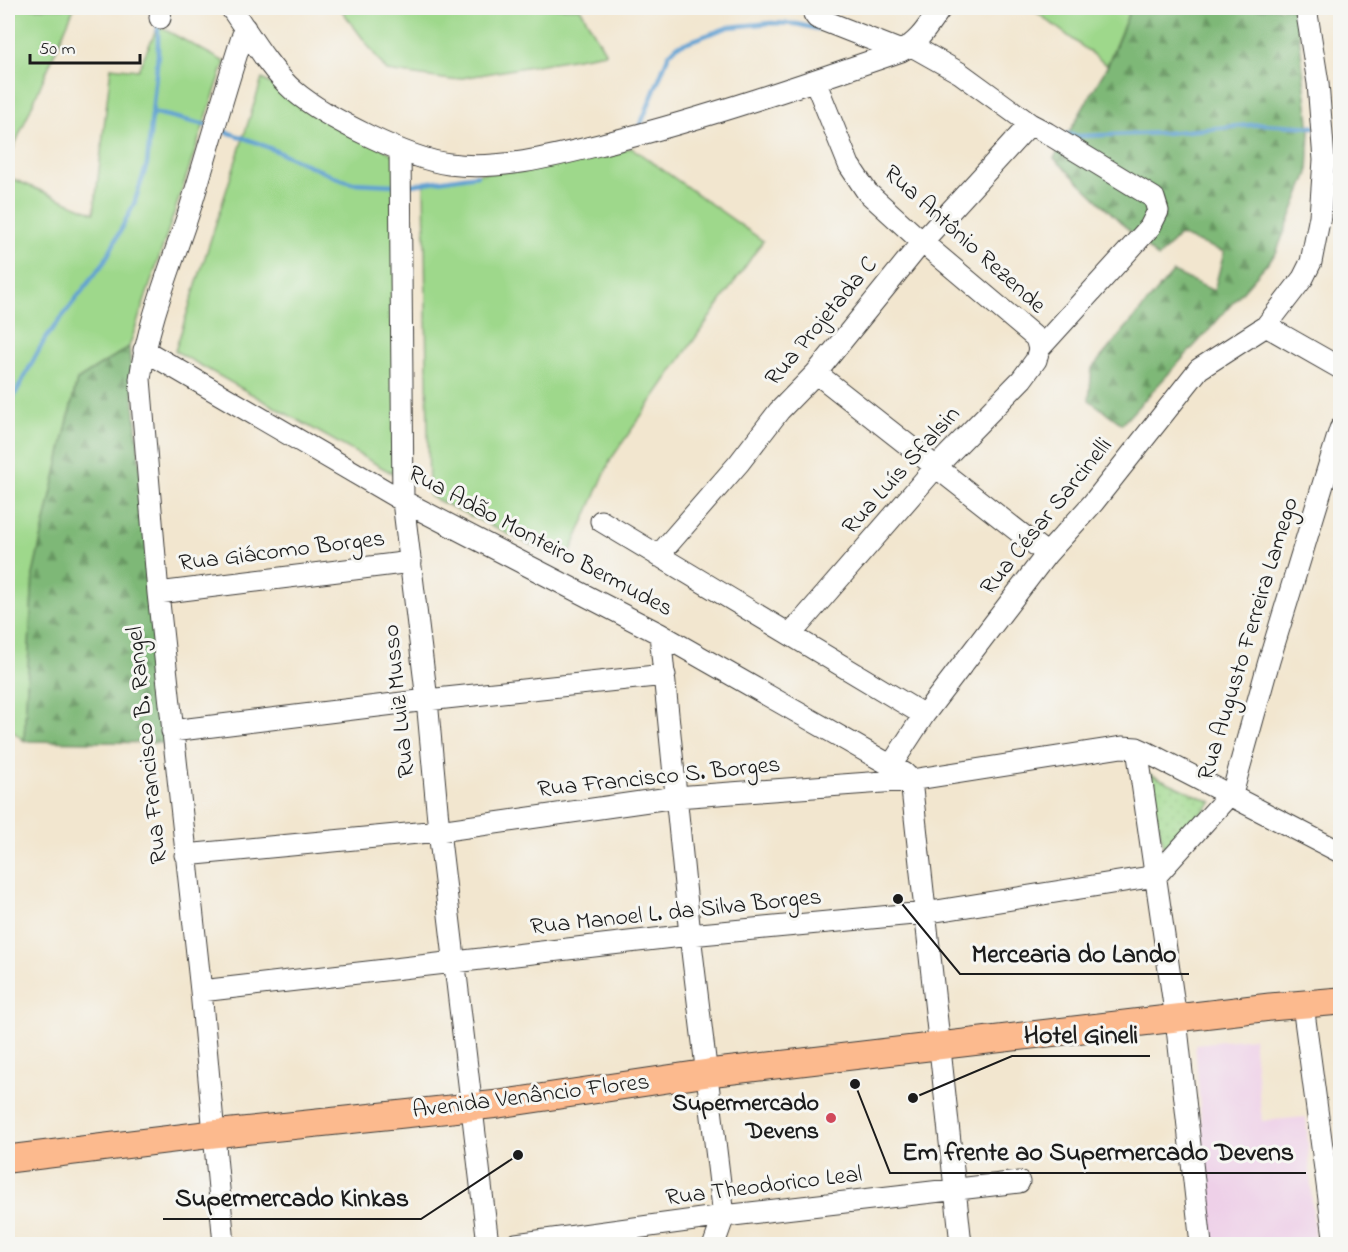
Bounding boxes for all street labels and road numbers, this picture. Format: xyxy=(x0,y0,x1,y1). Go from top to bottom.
street label: Rua Antônio Rezende xyxy=(875,157,1053,323)
street label: Rua Projetada C xyxy=(757,249,887,395)
street label: Rua Luís Sfalsin xyxy=(835,399,969,543)
street label: Rua César Sarcinelli xyxy=(972,431,1122,603)
street label: Rua Adão Monteiro Bermudes xyxy=(401,457,679,627)
street label: Rua Augusto Ferreira Lamego xyxy=(1189,493,1309,785)
street label: Rua Giácomo Borges xyxy=(177,522,387,582)
street label: Rua Luiz Musso xyxy=(375,623,425,779)
street label: Rua Francisco B. Rangel xyxy=(118,624,178,866)
street label: Rua Francisco S. Borges xyxy=(536,748,782,808)
street label: Rua Manoel L. da Silva Borges xyxy=(529,880,823,946)
street label: Avenida Venâncio Flores xyxy=(410,1065,652,1129)
street label: Rua Theodorico Leal xyxy=(664,1158,864,1216)

